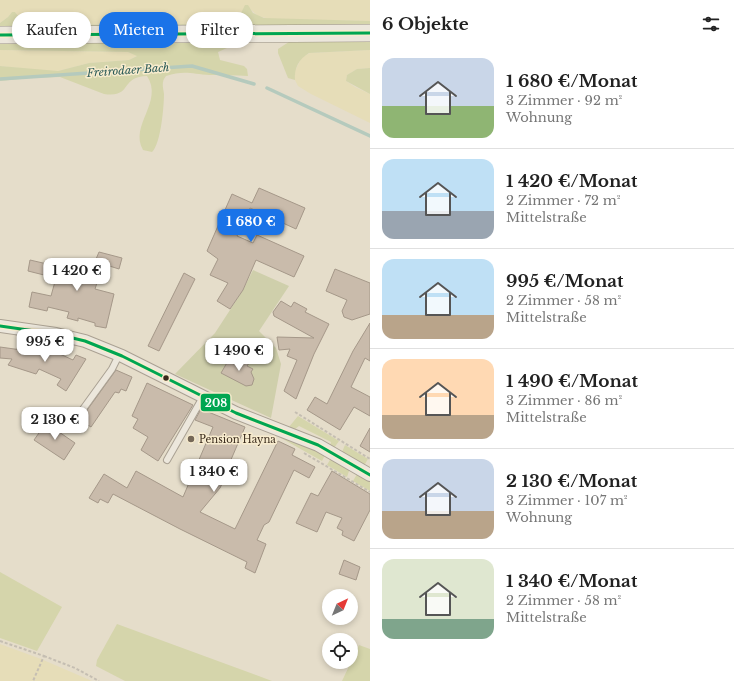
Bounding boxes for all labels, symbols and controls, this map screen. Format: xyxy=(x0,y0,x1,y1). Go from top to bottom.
chip: Kaufen xyxy=(12,12,91,48)
chip: Mieten xyxy=(99,12,178,48)
chip: Filter xyxy=(186,12,253,48)
icon: filters xyxy=(700,13,722,35)
text: 6 Objekte xyxy=(382,14,469,35)
water label: Freirodaer Bach xyxy=(85,60,170,80)
text: 1 680 €/Monat xyxy=(506,71,638,92)
icon: home xyxy=(414,74,462,122)
text: 3 Zimmer · 92 m² xyxy=(506,92,622,109)
text: Wohnung xyxy=(506,109,572,126)
text: 1 420 €/Monat xyxy=(506,171,638,192)
icon: home xyxy=(414,175,462,223)
text: 2 Zimmer · 72 m² xyxy=(506,192,620,209)
pin: 1 680 € xyxy=(214,209,288,243)
text: Mittelstraße xyxy=(506,209,587,226)
text: 1 680 € xyxy=(226,213,276,230)
pin: 1 420 € xyxy=(40,258,114,292)
text: 1 420 € xyxy=(52,262,102,279)
text: 995 €/Monat xyxy=(506,271,624,292)
icon: home xyxy=(414,275,462,323)
text: 2 Zimmer · 58 m² xyxy=(506,292,621,309)
text: Mittelstraße xyxy=(506,309,587,326)
pin: 995 € xyxy=(17,329,73,363)
text: 995 € xyxy=(26,333,64,350)
pin: 1 490 € xyxy=(202,338,276,372)
text: 1 490 € xyxy=(214,342,264,359)
text: 1 490 €/Monat xyxy=(506,371,638,392)
unlabelled marker xyxy=(161,373,171,383)
icon: home xyxy=(414,375,462,423)
text: 3 Zimmer · 86 m² xyxy=(506,392,622,409)
line badge: 208 xyxy=(200,393,231,412)
text: 208 xyxy=(205,396,227,410)
pin: 2 130 € xyxy=(18,407,92,441)
text: Mittelstraße xyxy=(506,409,587,426)
text: 2 130 € xyxy=(30,411,80,428)
place label: Pension Hayna xyxy=(199,433,276,446)
marker: Pension Hayna xyxy=(186,434,196,444)
pin: 1 340 € xyxy=(177,459,251,493)
text: 1 340 € xyxy=(189,463,239,480)
text: 2 130 €/Monat xyxy=(506,471,637,492)
icon: home xyxy=(414,475,462,523)
text: 3 Zimmer · 107 m² xyxy=(506,492,628,509)
text: Wohnung xyxy=(506,509,572,526)
text: 1 340 €/Monat xyxy=(506,571,637,592)
icon: home xyxy=(414,575,462,623)
north arrow xyxy=(322,589,358,625)
map controls xyxy=(322,589,358,669)
text: 2 Zimmer · 58 m² xyxy=(506,592,621,609)
text: Mittelstraße xyxy=(506,609,587,626)
button: locate xyxy=(322,633,358,669)

